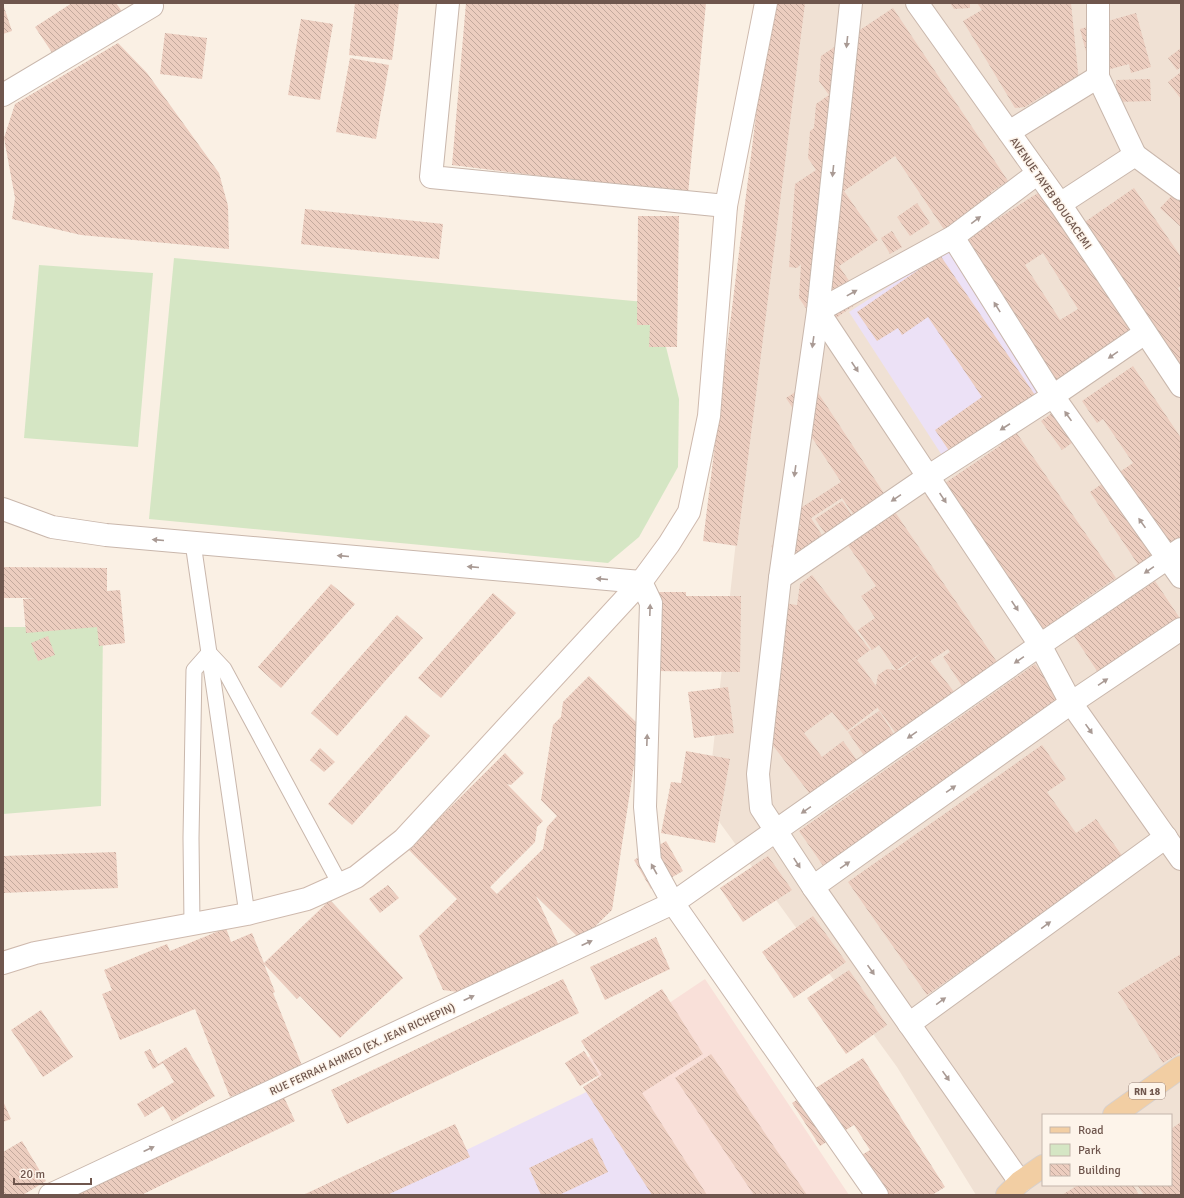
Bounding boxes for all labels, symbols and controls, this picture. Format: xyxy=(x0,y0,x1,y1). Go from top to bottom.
one-way arrow xyxy=(844,36,850,48)
street label: AVENUE TAYEB BOUGACEMI xyxy=(1007,135,1094,252)
one-way arrow xyxy=(830,165,836,177)
one-way arrow xyxy=(971,216,981,224)
one-way arrow xyxy=(846,289,858,296)
one-way arrow xyxy=(993,302,1001,312)
one-way arrow xyxy=(810,336,816,348)
one-way arrow xyxy=(1108,351,1119,359)
one-way arrow xyxy=(851,362,859,372)
one-way arrow xyxy=(1063,411,1072,422)
one-way arrow xyxy=(1000,423,1010,431)
one-way arrow xyxy=(792,464,798,477)
one-way arrow xyxy=(939,493,947,503)
one-way arrow xyxy=(891,494,902,502)
one-way arrow xyxy=(1138,517,1146,528)
one-way arrow xyxy=(152,537,164,543)
one-way arrow xyxy=(337,553,349,560)
one-way arrow xyxy=(467,564,479,571)
one-way arrow xyxy=(1143,567,1154,574)
one-way arrow xyxy=(596,575,608,582)
one-way arrow xyxy=(1011,601,1019,612)
one-way arrow xyxy=(647,604,654,616)
one-way arrow xyxy=(1013,656,1024,664)
one-way arrow xyxy=(1098,678,1108,686)
one-way arrow xyxy=(1085,724,1093,735)
one-way arrow xyxy=(907,731,917,739)
one-way arrow xyxy=(644,733,650,746)
one-way arrow xyxy=(946,785,956,793)
one-way arrow xyxy=(801,805,811,813)
one-way arrow xyxy=(794,857,801,869)
one-way arrow xyxy=(840,861,850,869)
one-way arrow xyxy=(651,863,657,875)
one-way arrow xyxy=(1041,921,1051,929)
one-way arrow xyxy=(581,940,593,946)
one-way arrow xyxy=(867,965,875,975)
one-way arrow xyxy=(464,995,475,1001)
one-way arrow xyxy=(935,997,946,1005)
street label: RUE FERRAH AHMED (EX. JEAN RICHEPIN) xyxy=(267,1001,457,1098)
one-way arrow xyxy=(942,1071,950,1082)
road number: RN 18 xyxy=(1129,1083,1165,1099)
legend xyxy=(1042,1114,1172,1186)
text: Road xyxy=(1078,1123,1104,1138)
text: Park xyxy=(1078,1143,1101,1158)
one-way arrow xyxy=(143,1146,154,1152)
scale bar xyxy=(14,1160,91,1186)
text: Building xyxy=(1078,1163,1121,1178)
text: 20 m xyxy=(20,1167,45,1182)

